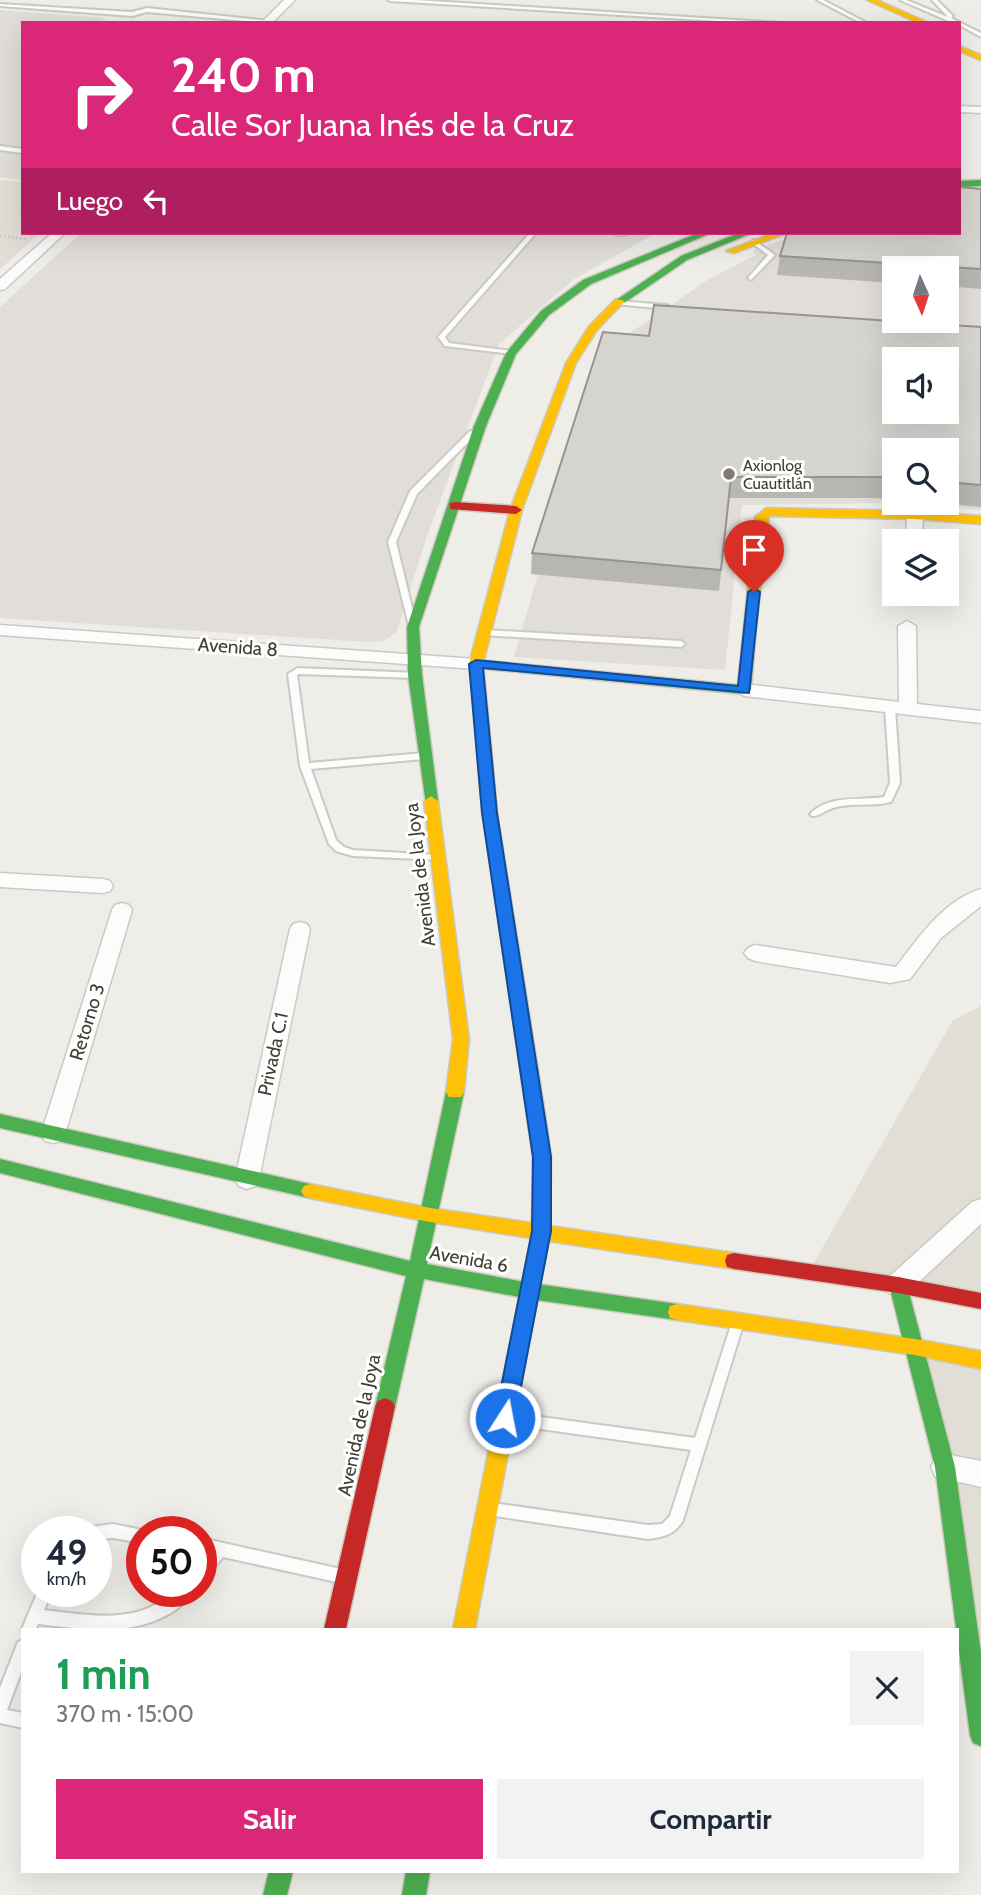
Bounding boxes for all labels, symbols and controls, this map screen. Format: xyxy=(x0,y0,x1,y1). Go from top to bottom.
text: 240 m xyxy=(171,45,316,104)
icon: right xyxy=(56,49,147,140)
text: Calle Sor Juana Inés de la Cruz xyxy=(171,105,574,144)
icon: left xyxy=(137,182,175,220)
text: Luego xyxy=(56,185,123,217)
north arrow xyxy=(882,256,959,332)
map controls xyxy=(882,256,959,606)
button: sound xyxy=(882,347,959,424)
button: search xyxy=(882,438,959,515)
place label: Axionlog Cuautitlán xyxy=(743,456,812,493)
marker: Axionlog Cuautitlán xyxy=(721,466,737,482)
pin xyxy=(724,520,784,592)
button: layers xyxy=(882,529,959,606)
icon: arrive xyxy=(735,531,773,569)
street label: Avenida 8 xyxy=(197,633,279,661)
street label: Avenida de la Joya xyxy=(400,802,440,948)
street label: Retorno 3 xyxy=(64,981,110,1063)
street label: Privada C.1 xyxy=(253,1010,293,1098)
street label: Avenida 6 xyxy=(428,1241,510,1277)
street label: Avenida de la Joya xyxy=(333,1352,385,1498)
position arrow xyxy=(468,1381,542,1455)
speed limit sign: 50 xyxy=(126,1516,217,1607)
text: 49 xyxy=(46,1531,87,1574)
text: km/h xyxy=(47,1568,86,1590)
text: 1 min xyxy=(56,1648,151,1700)
button: close xyxy=(850,1651,924,1725)
text: 370 m · 15:00 xyxy=(56,1700,194,1728)
button: Salir xyxy=(56,1779,483,1859)
button: Compartir xyxy=(497,1779,924,1859)

